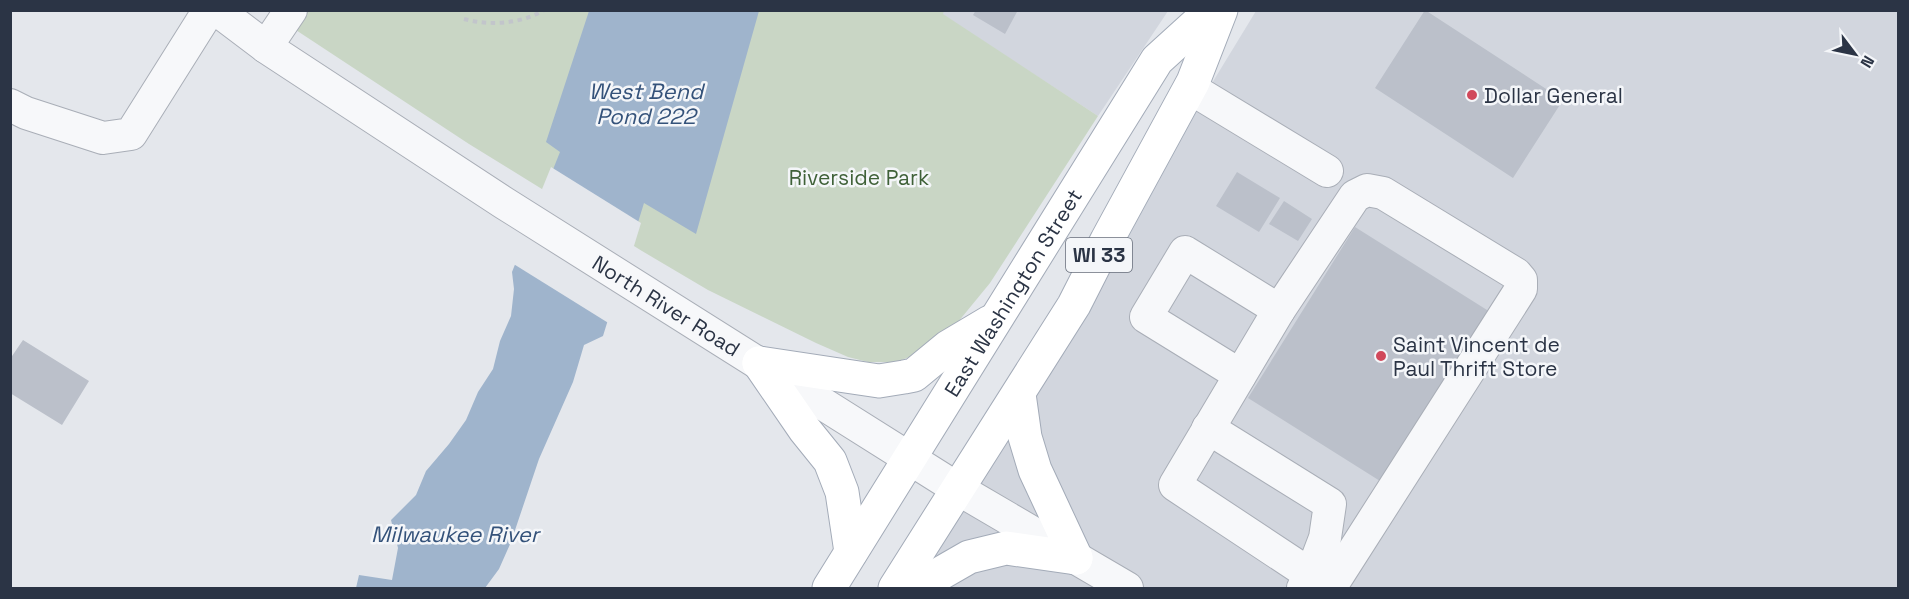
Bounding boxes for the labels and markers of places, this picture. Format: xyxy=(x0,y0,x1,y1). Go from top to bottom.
place label: Dollar General xyxy=(1484,82,1623,109)
marker: Dollar General xyxy=(1465,88,1479,102)
place label: Saint Vincent de Paul Thrift Store xyxy=(1393,331,1560,382)
marker: Saint Vincent de Paul Thrift Store xyxy=(1374,349,1388,363)

